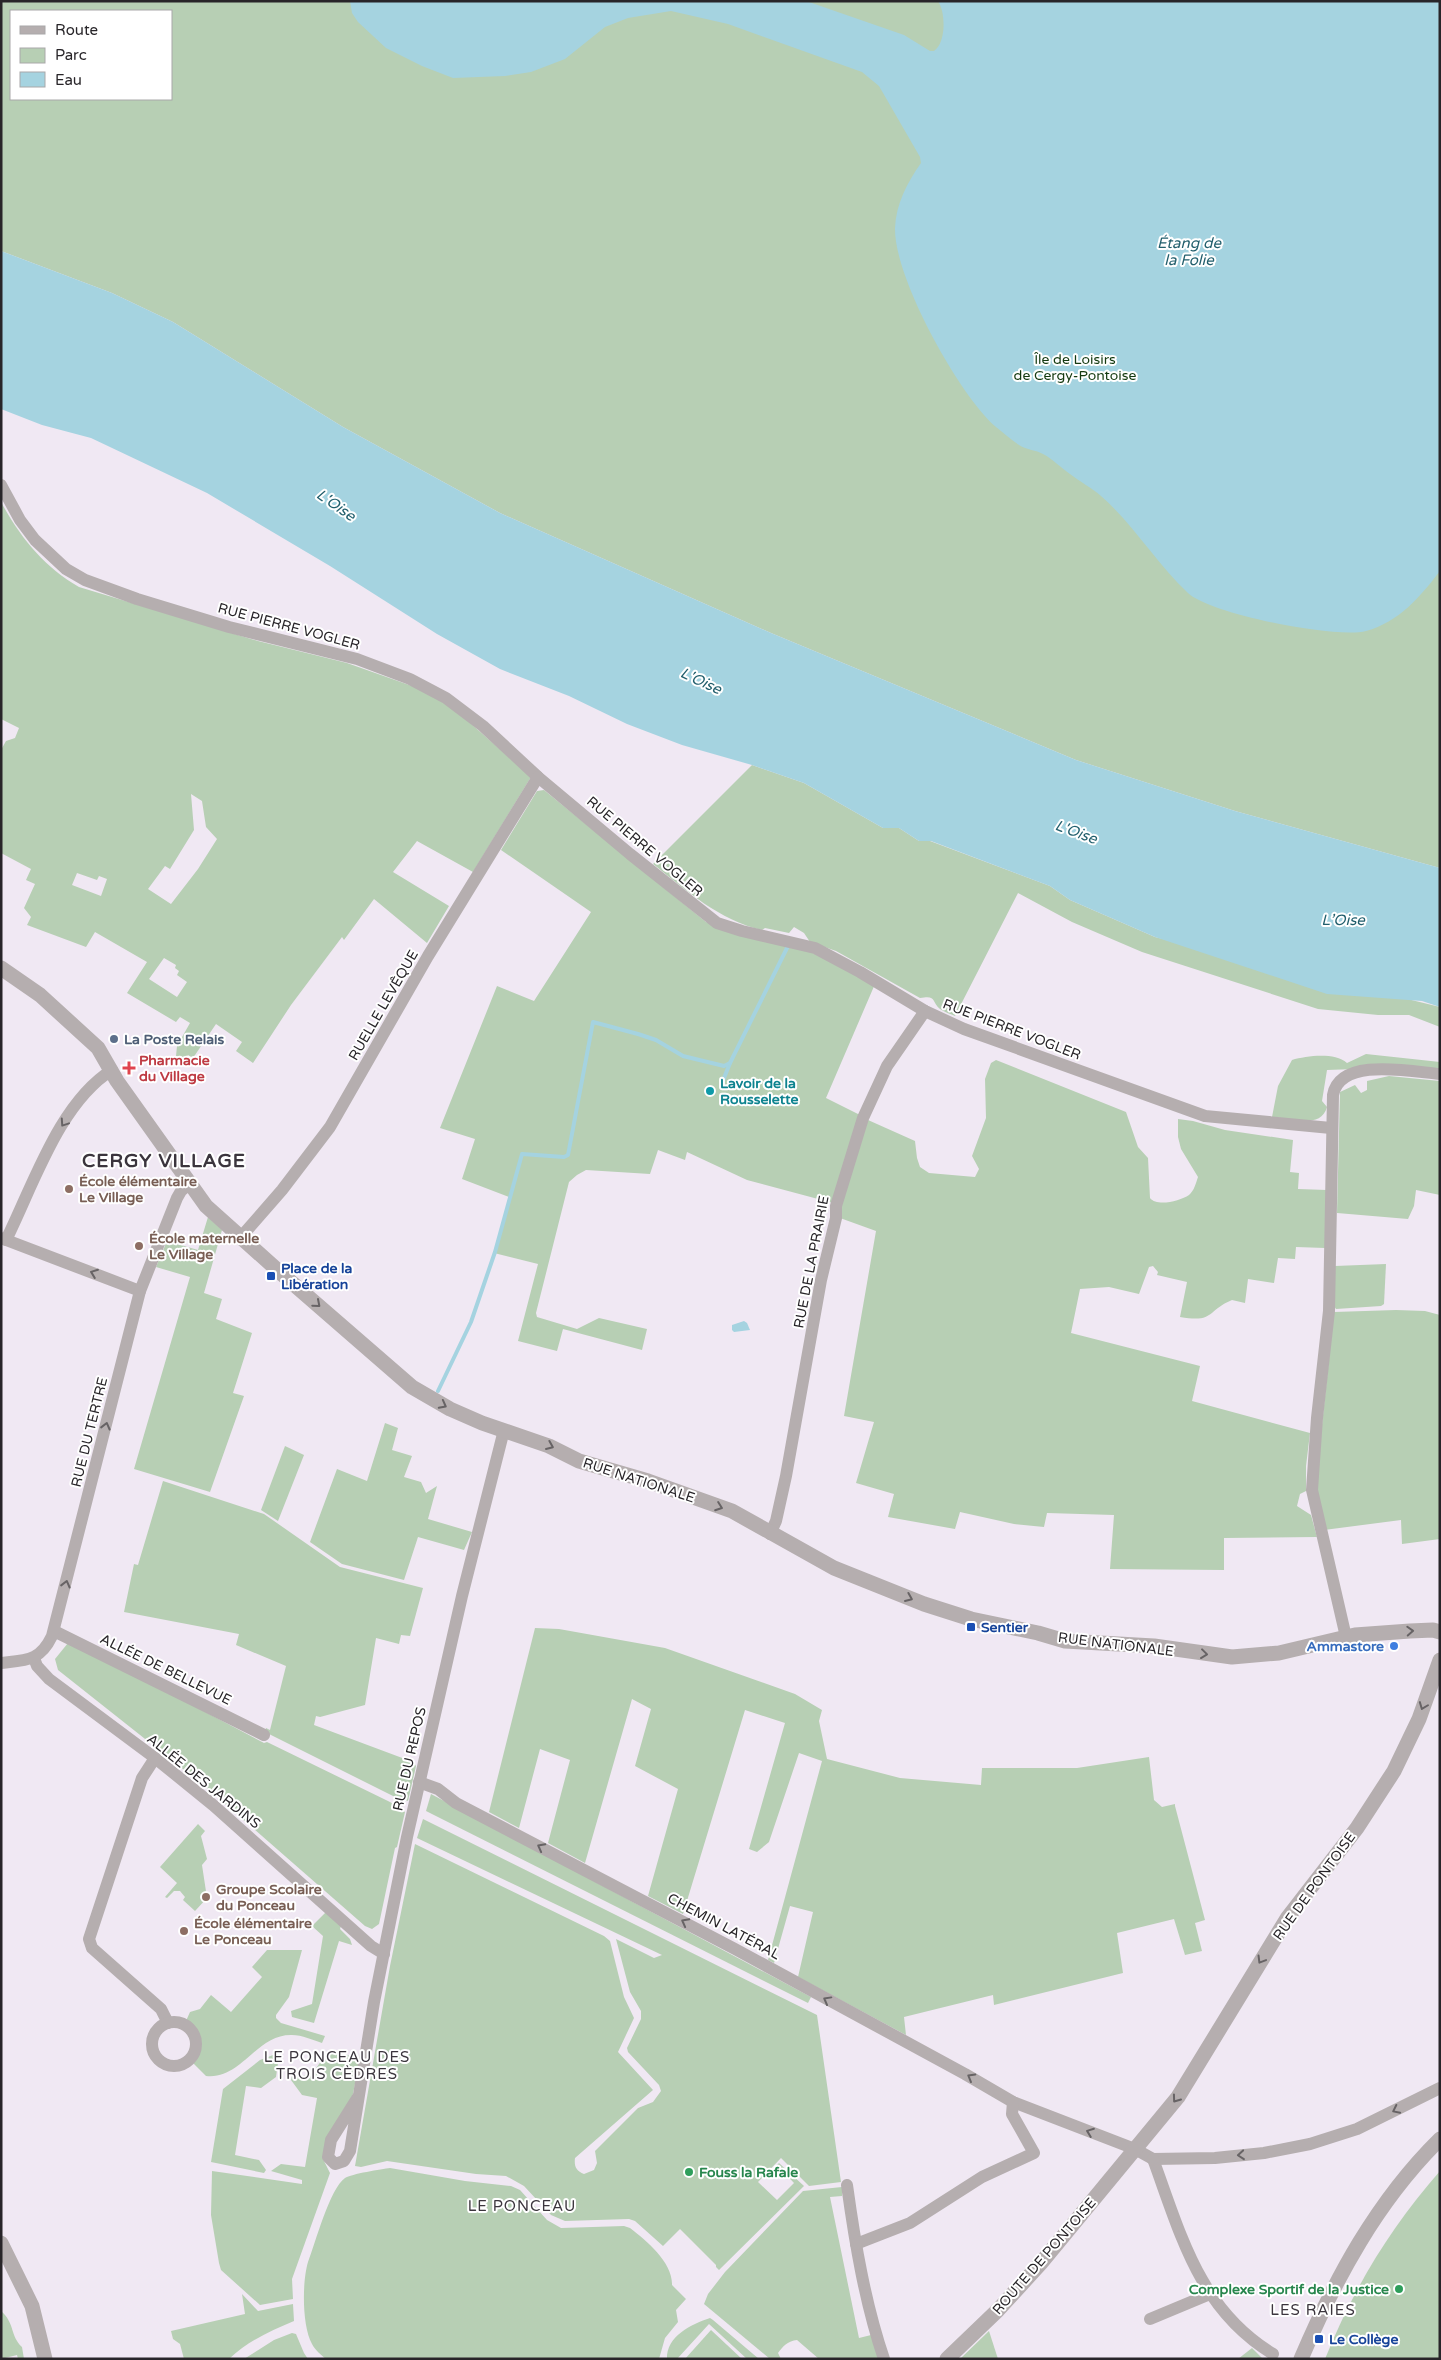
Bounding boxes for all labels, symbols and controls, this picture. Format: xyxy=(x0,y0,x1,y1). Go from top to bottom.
legend xyxy=(10,10,172,100)
text: Route xyxy=(55,21,98,39)
text: Parc xyxy=(55,46,87,64)
text: Eau xyxy=(55,71,82,89)
water label: Étang de la Folie xyxy=(1157,234,1222,269)
park label: Île de Loisirs de Cergy-Pontoise xyxy=(1014,351,1137,384)
water label: L'Oise xyxy=(313,485,360,526)
street label: RUE PIERRE VOGLER xyxy=(216,599,362,654)
water label: L'Oise xyxy=(678,664,726,699)
street label: RUE PIERRE VOGLER xyxy=(583,793,706,900)
water label: L'Oise xyxy=(1053,816,1101,848)
water label: L’Oise xyxy=(1321,911,1366,929)
street label: RUELLE LEVÊQUE xyxy=(345,947,422,1063)
street label: RUE PIERRE VOGLER xyxy=(940,995,1083,1064)
place label: La Poste Relais xyxy=(124,1031,225,1048)
marker: La Poste Relais xyxy=(108,1033,120,1045)
place label: Pharmacie du Village xyxy=(139,1052,210,1085)
marker: Pharmacie du Village xyxy=(123,1062,135,1074)
place label: Lavoir de la Rousselette xyxy=(720,1075,798,1108)
marker: Lavoir de la Rousselette xyxy=(704,1085,716,1097)
one-way arrow xyxy=(61,1117,70,1126)
district label: CERGY VILLAGE xyxy=(82,1150,246,1172)
place label: École élémentaire Le Village xyxy=(79,1173,197,1206)
marker: École élémentaire Le Village xyxy=(63,1183,75,1195)
street label: RUE DE LA PRAIRIE xyxy=(790,1194,833,1330)
place label: École maternelle Le Village xyxy=(149,1230,259,1263)
marker: École maternelle Le Village xyxy=(133,1240,145,1252)
place label: Place de la Libération xyxy=(281,1260,353,1293)
one-way arrow xyxy=(90,1269,99,1280)
marker: Place de la Libération xyxy=(265,1270,277,1282)
one-way arrow xyxy=(311,1298,320,1307)
street label: RUE DU TERTRE xyxy=(68,1375,111,1489)
one-way arrow xyxy=(438,1399,447,1409)
one-way arrow xyxy=(100,1422,111,1431)
one-way arrow xyxy=(545,1440,554,1451)
street label: RUE NATIONALE xyxy=(581,1454,697,1507)
one-way arrow xyxy=(715,1501,723,1511)
one-way arrow xyxy=(60,1579,71,1588)
one-way arrow xyxy=(904,1592,913,1602)
place label: Sentier xyxy=(981,1619,1029,1636)
marker: Sentier xyxy=(965,1621,977,1633)
one-way arrow xyxy=(1407,1625,1415,1636)
street label: RUE NATIONALE xyxy=(1057,1629,1175,1660)
street label: ALLÉE DE BELLEVUE xyxy=(97,1630,234,1709)
place label: Ammastore xyxy=(1307,1638,1384,1655)
marker: Ammastore xyxy=(1388,1640,1400,1652)
one-way arrow xyxy=(1200,1648,1208,1659)
one-way arrow xyxy=(1419,1701,1430,1710)
street label: RUE DU REPOS xyxy=(389,1705,430,1813)
street label: ALLÉE DES JARDINS xyxy=(144,1730,264,1833)
street label: RUE DE PONTOISE xyxy=(1270,1829,1359,1944)
one-way arrow xyxy=(537,1843,546,1853)
place label: Groupe Scolaire du Ponceau xyxy=(216,1881,322,1914)
street label: CHEMIN LATÉRAL xyxy=(665,1890,783,1963)
marker: Groupe Scolaire du Ponceau xyxy=(200,1891,212,1903)
place label: École élémentaire Le Ponceau xyxy=(194,1915,312,1948)
one-way arrow xyxy=(681,1918,690,1928)
marker: École élémentaire Le Ponceau xyxy=(178,1925,190,1937)
one-way arrow xyxy=(1258,1955,1268,1964)
one-way arrow xyxy=(824,1997,833,2007)
district label: LE PONCEAU DES TROIS CÈDRES xyxy=(264,2048,410,2083)
one-way arrow xyxy=(967,2074,976,2084)
one-way arrow xyxy=(1173,2093,1182,2102)
one-way arrow xyxy=(1392,2104,1401,2114)
one-way arrow xyxy=(1086,2128,1094,2138)
one-way arrow xyxy=(1237,2150,1245,2161)
place label: Fouss la Rafale xyxy=(699,2164,798,2181)
marker: Fouss la Rafale xyxy=(683,2166,695,2178)
street label: ROUTE DE PONTOISE xyxy=(989,2194,1100,2318)
district label: LE PONCEAU xyxy=(468,2197,576,2215)
place label: Complexe Sportif de la Justice xyxy=(1189,2281,1389,2298)
marker: Complexe Sportif de la Justice xyxy=(1393,2283,1405,2295)
district label: LES RAIES xyxy=(1270,2301,1356,2319)
place label: Le Collège xyxy=(1329,2331,1398,2348)
marker: Le Collège xyxy=(1313,2333,1325,2345)

